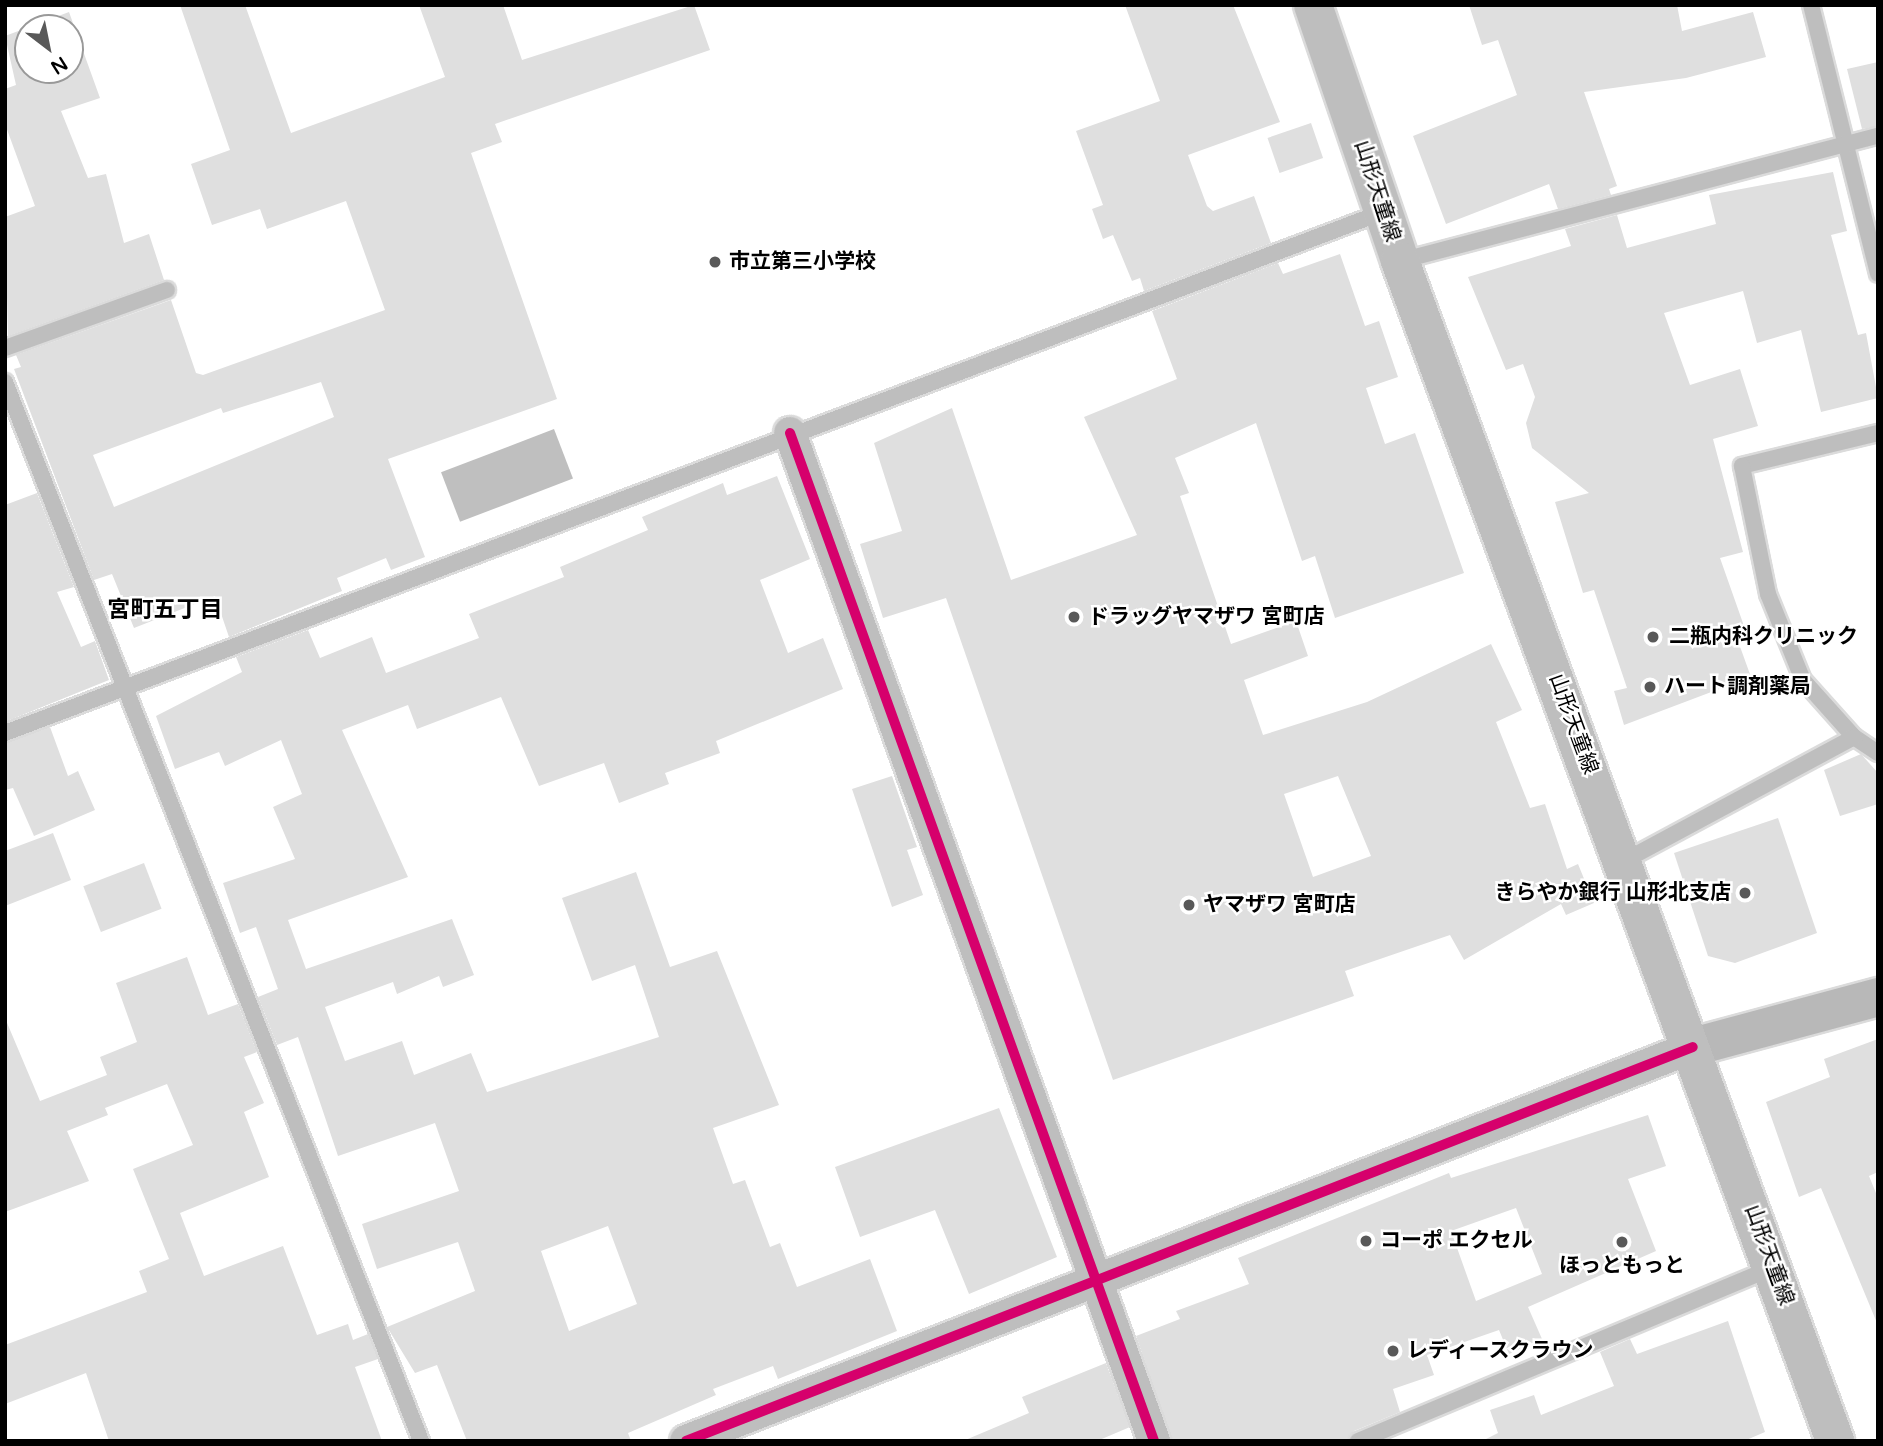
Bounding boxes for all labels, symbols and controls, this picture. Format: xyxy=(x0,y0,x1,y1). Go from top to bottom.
north arrow xyxy=(14,14,84,84)
text: N xyxy=(47,52,71,78)
street label: 山形天童線 xyxy=(1349,137,1405,245)
place label: 市立第三小学校 xyxy=(729,249,876,275)
marker: 市立第三小学校 xyxy=(707,254,723,270)
district label: 宮町五丁目 xyxy=(108,596,222,624)
place label: ドラッグヤマザワ 宮町店 xyxy=(1088,604,1324,630)
marker: ドラッグヤマザワ 宮町店 xyxy=(1066,609,1082,625)
place label: 二瓶内科クリニック xyxy=(1669,624,1858,650)
marker: 二瓶内科クリニック xyxy=(1643,627,1663,647)
street label: 山形天童線 xyxy=(1543,670,1603,778)
place label: ハート調剤薬局 xyxy=(1664,674,1811,700)
marker: ハート調剤薬局 xyxy=(1642,679,1658,695)
place label: きらやか銀行 山形北支店 xyxy=(1495,880,1731,906)
marker: きらやか銀行 山形北支店 xyxy=(1737,885,1753,901)
place label: ヤマザワ 宮町店 xyxy=(1203,892,1355,918)
marker: ヤマザワ 宮町店 xyxy=(1181,897,1197,913)
street label: 山形天童線 xyxy=(1739,1201,1799,1309)
place label: コーポ エクセル xyxy=(1380,1228,1532,1254)
marker: コーポ エクセル xyxy=(1358,1233,1374,1249)
marker: ほっともっと xyxy=(1614,1234,1630,1250)
place label: ほっともっと xyxy=(1559,1253,1685,1279)
place label: レディースクラウン xyxy=(1407,1338,1596,1364)
marker: レディースクラウン xyxy=(1385,1343,1401,1359)

